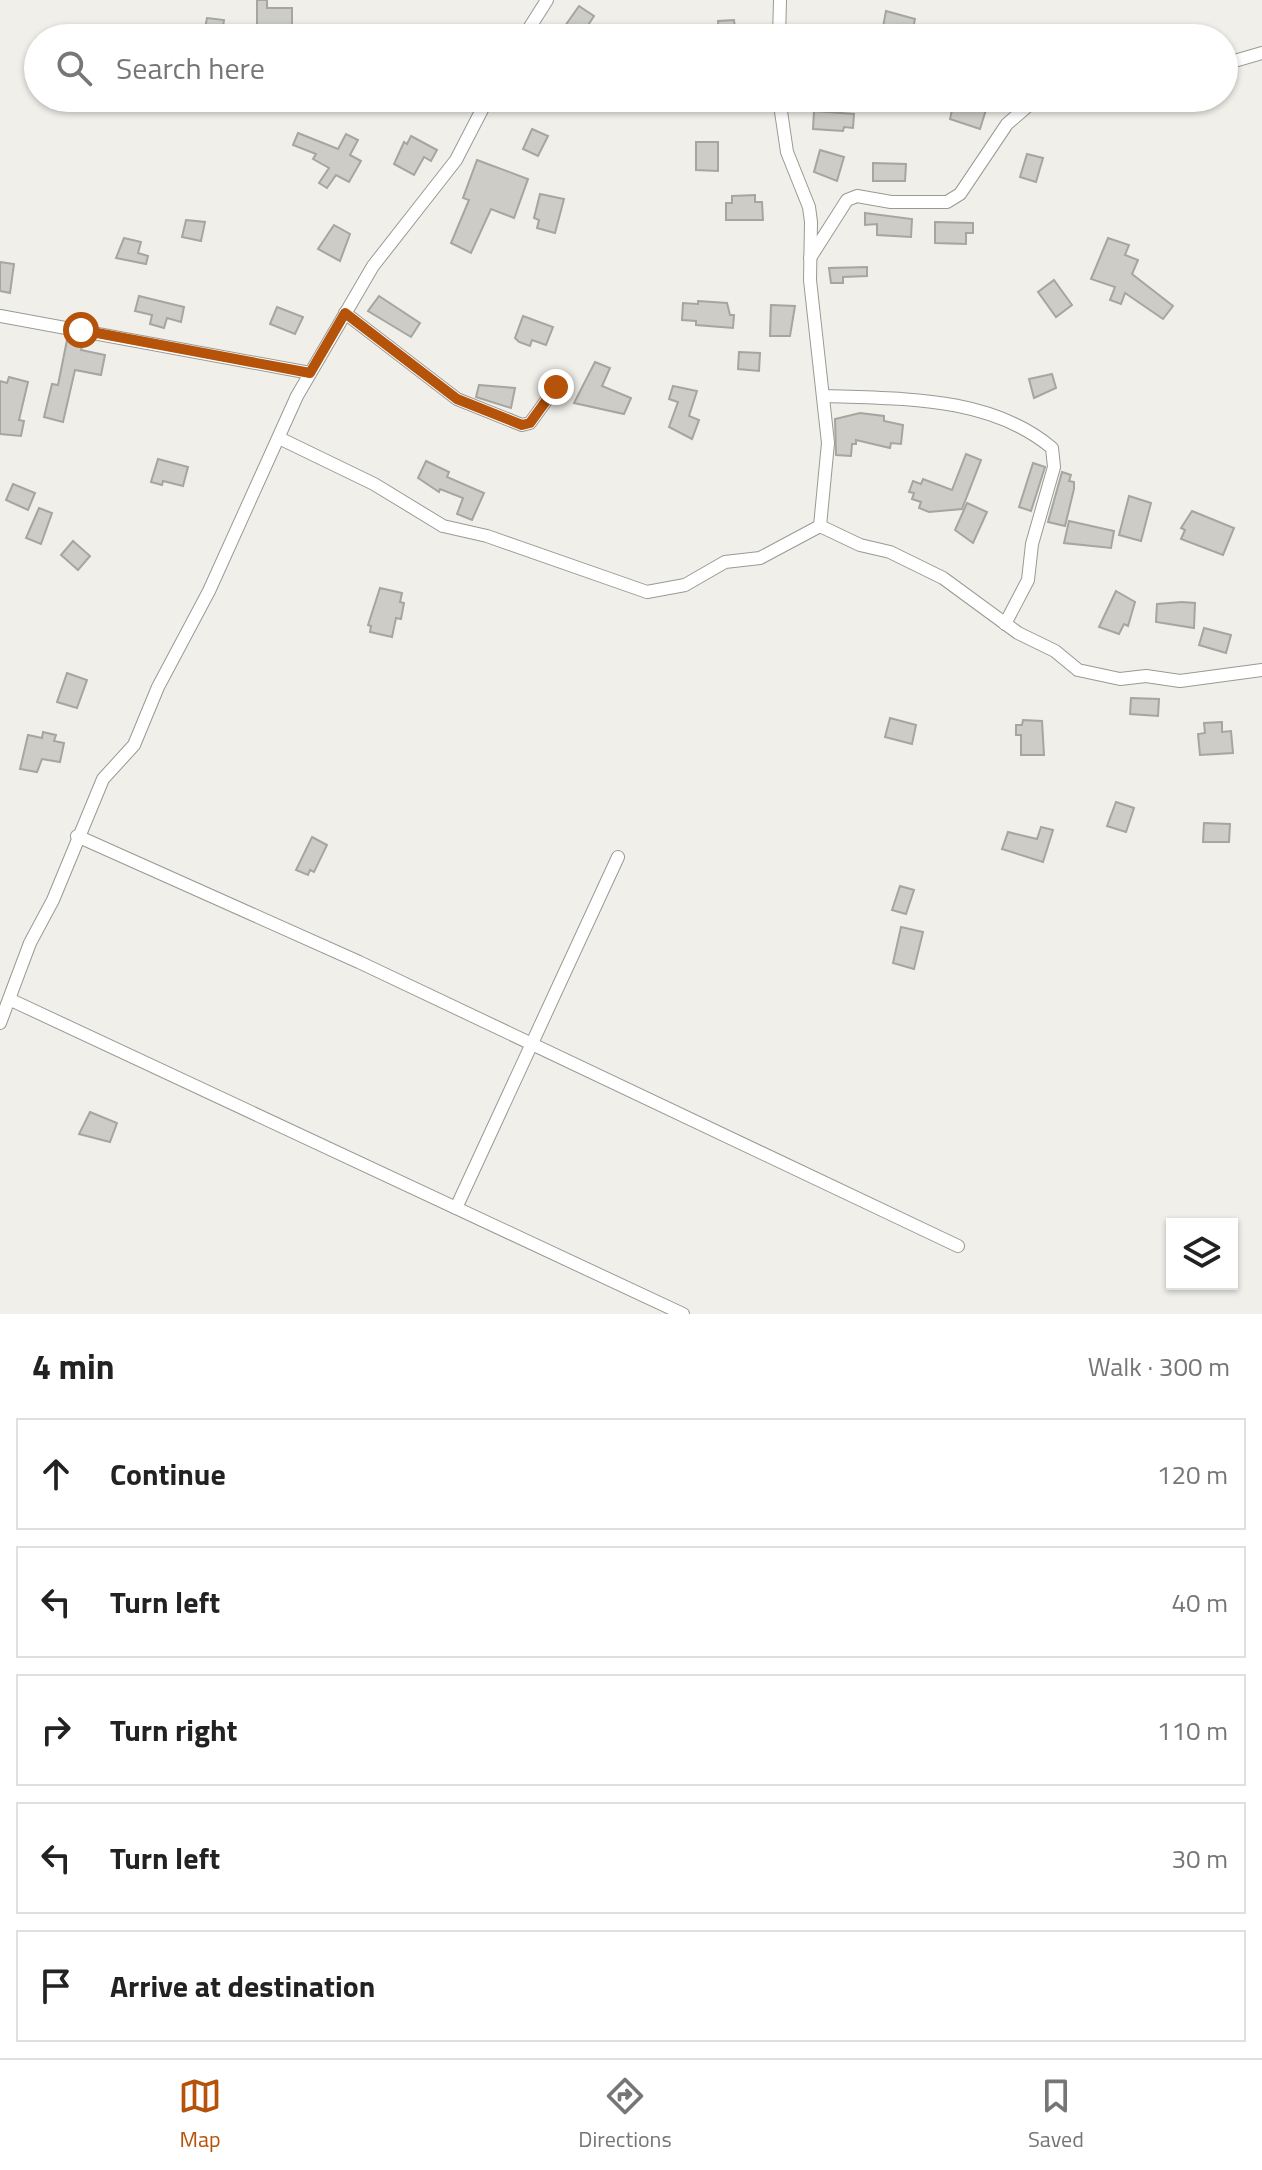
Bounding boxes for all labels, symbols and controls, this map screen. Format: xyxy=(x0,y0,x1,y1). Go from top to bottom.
search box xyxy=(24,24,1238,112)
text: Search here xyxy=(116,45,265,91)
icon: search xyxy=(52,46,96,90)
route start xyxy=(63,312,99,348)
route end xyxy=(538,369,574,405)
map controls xyxy=(1166,1218,1238,1290)
button: layers xyxy=(1166,1218,1238,1290)
text: 4 min xyxy=(32,1340,115,1392)
text: Walk · 300 m xyxy=(1088,1347,1230,1386)
text: Continue xyxy=(110,1451,226,1497)
icon: ahead xyxy=(34,1452,78,1496)
text: 120 m xyxy=(1157,1455,1228,1494)
text: Turn left xyxy=(110,1579,220,1625)
icon: left xyxy=(34,1580,78,1624)
text: 40 m xyxy=(1171,1583,1228,1622)
text: Turn right xyxy=(110,1707,238,1753)
icon: right xyxy=(34,1708,78,1752)
text: 110 m xyxy=(1157,1711,1228,1750)
text: Turn left xyxy=(110,1835,220,1881)
icon: left xyxy=(34,1836,78,1880)
text: 30 m xyxy=(1171,1839,1228,1878)
text: Arrive at destination xyxy=(110,1963,375,2009)
icon: arrive xyxy=(34,1964,78,2008)
tab: Map xyxy=(178,2074,222,2156)
tab: Directions xyxy=(578,2074,672,2156)
tab: Saved xyxy=(1028,2074,1084,2156)

